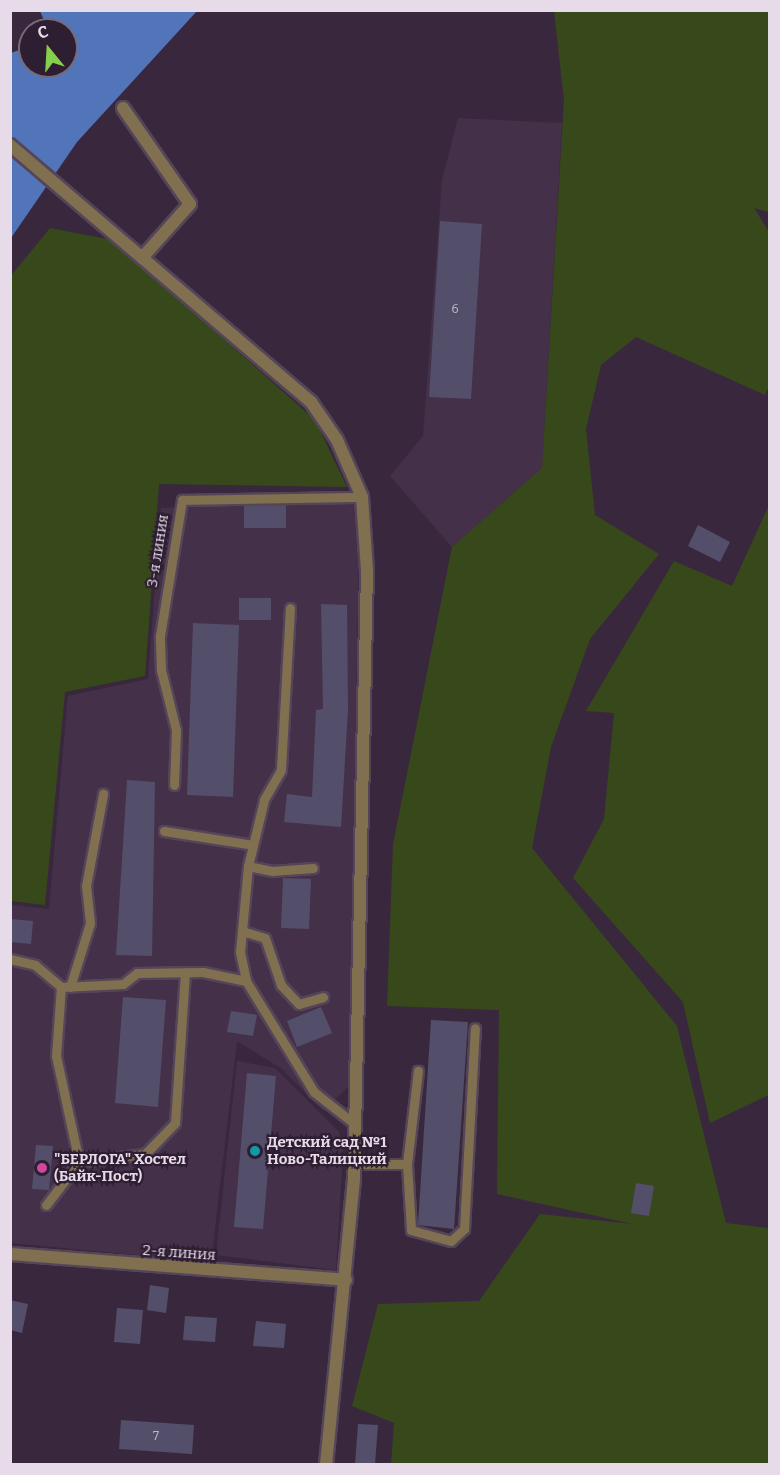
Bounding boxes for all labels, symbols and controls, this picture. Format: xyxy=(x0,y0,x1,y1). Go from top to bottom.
north arrow xyxy=(18,18,78,78)
text: С xyxy=(35,22,51,43)
house number: 6 xyxy=(451,303,459,317)
street label: 3-я линия xyxy=(143,513,173,589)
place label: Детский сад №1 Ново-Талицкий xyxy=(267,1133,387,1168)
marker: Детский сад №1 Ново-Талицкий xyxy=(248,1144,262,1158)
place label: "БЕРЛОГА" Хостел (Байк-Пост) xyxy=(54,1150,186,1185)
marker: "БЕРЛОГА" Хостел (Байк-Пост) xyxy=(35,1161,49,1175)
street label: 2-я линия xyxy=(142,1241,216,1265)
house number: 7 xyxy=(153,1430,159,1444)

